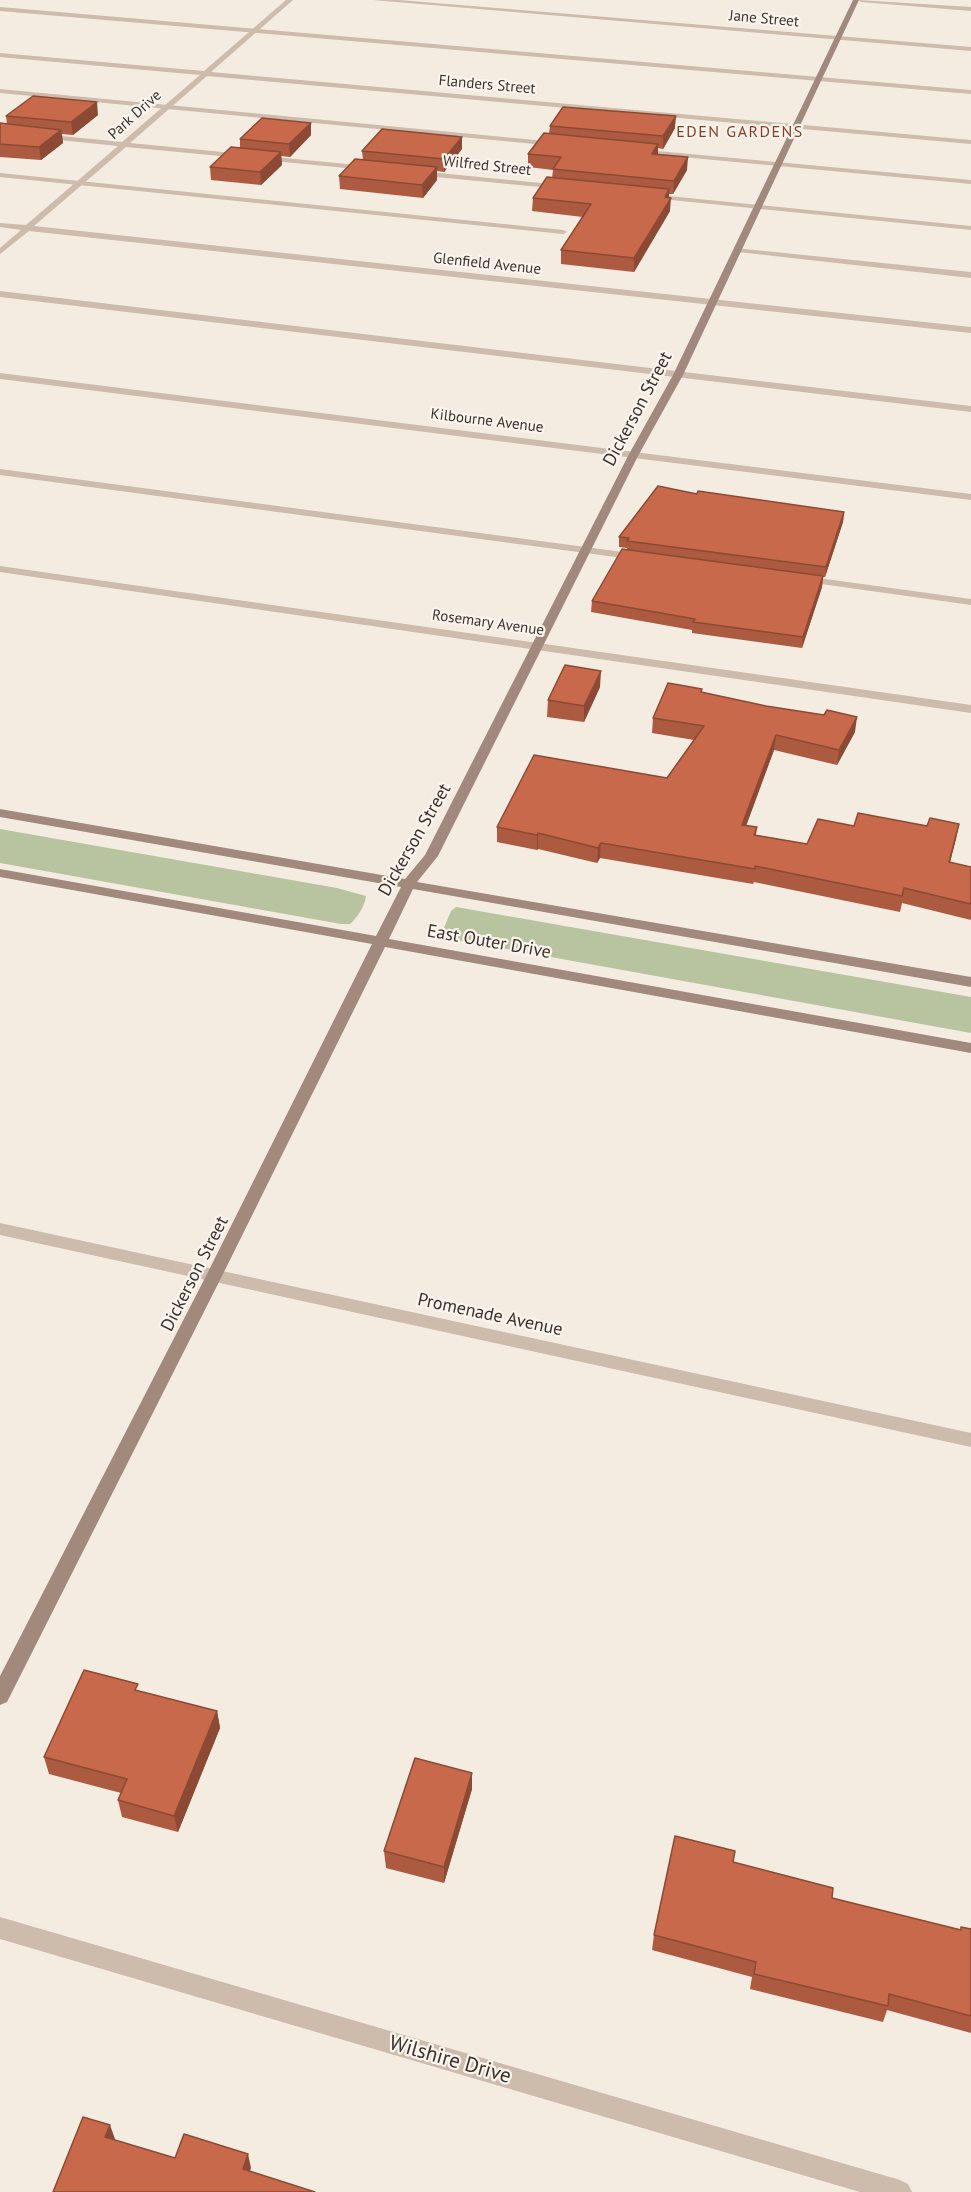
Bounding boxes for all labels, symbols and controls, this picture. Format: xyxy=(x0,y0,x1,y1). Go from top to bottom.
street label: Jane Street xyxy=(728,7,800,31)
street label: Flanders Street xyxy=(438,72,536,98)
street label: Park Drive xyxy=(105,86,165,144)
district label: EDEN GARDENS xyxy=(676,122,804,142)
street label: Wilfred Street xyxy=(442,152,532,180)
street label: Glenfield Avenue xyxy=(432,249,542,279)
street label: Dickerson Street xyxy=(599,348,677,470)
street label: Kilbourne Avenue xyxy=(430,405,544,437)
street label: Rosemary Avenue xyxy=(431,606,545,640)
street label: Dickerson Street xyxy=(374,780,456,900)
street label: East Outer Drive xyxy=(425,920,553,964)
street label: Dickerson Street xyxy=(157,1213,233,1335)
street label: Promenade Avenue xyxy=(416,1289,564,1341)
street label: Wilshire Drive xyxy=(386,2031,514,2089)

